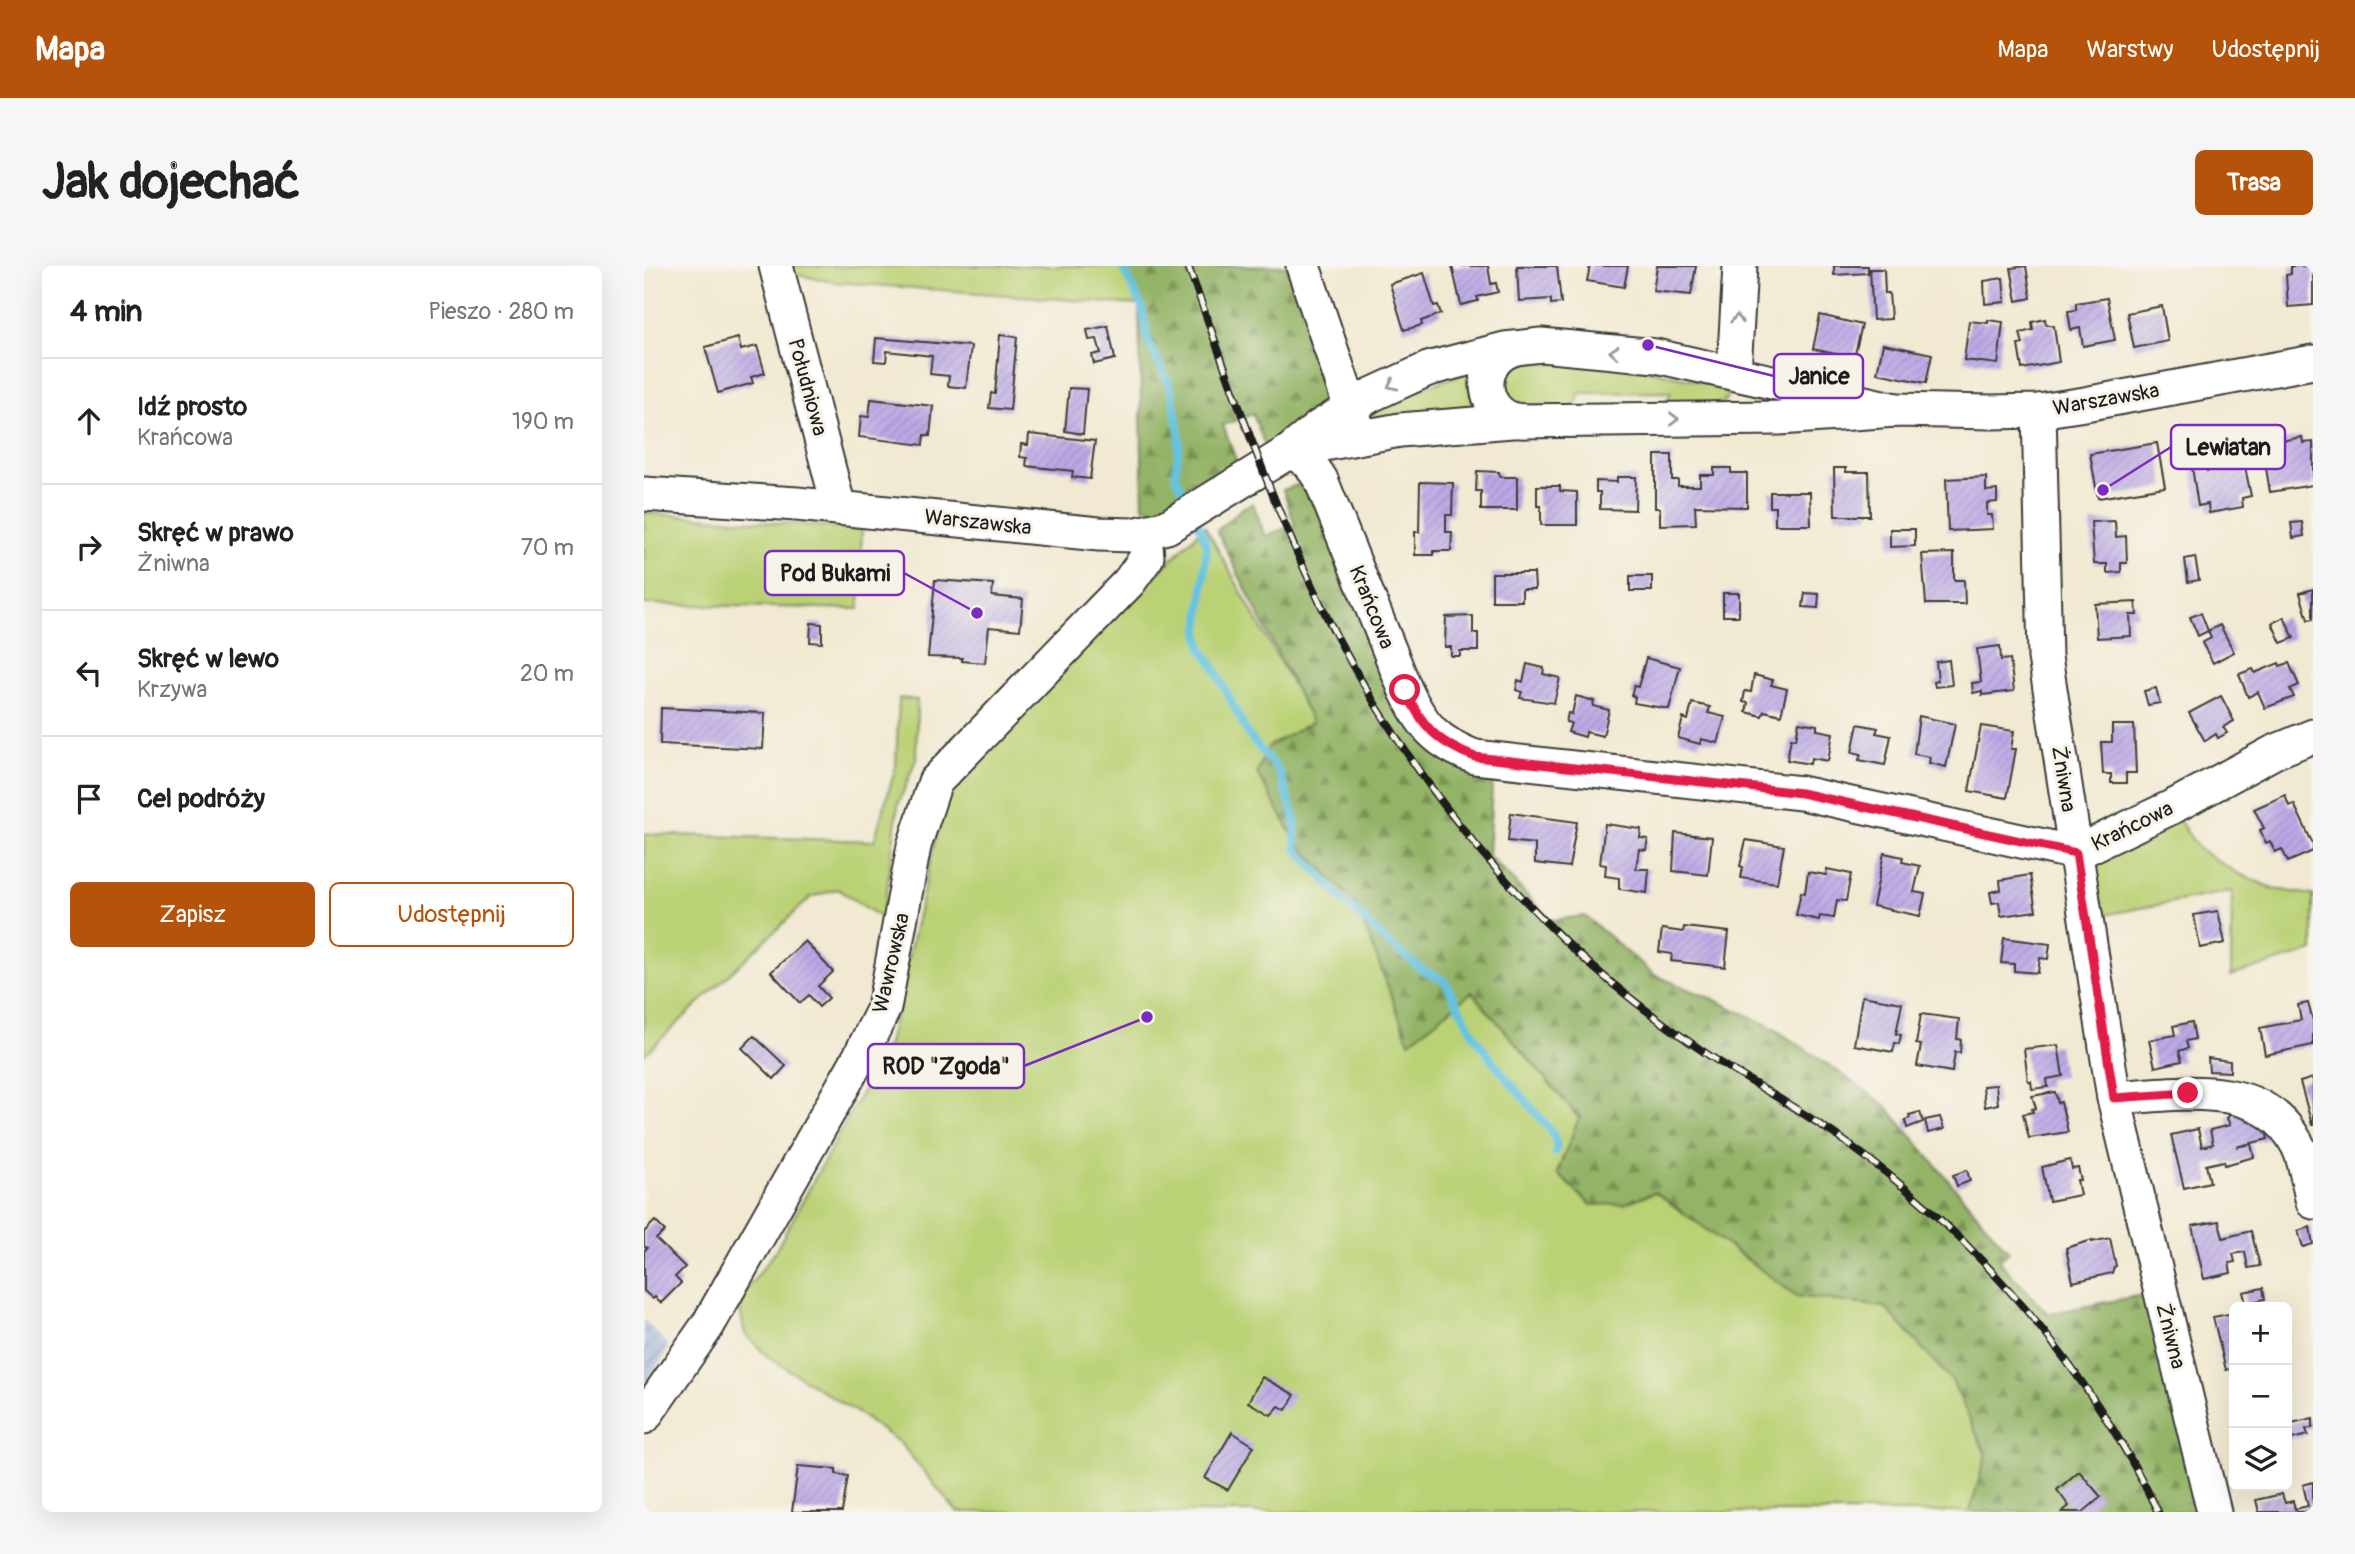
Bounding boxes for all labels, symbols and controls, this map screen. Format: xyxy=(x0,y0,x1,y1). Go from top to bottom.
text: Mapa xyxy=(35,29,105,70)
text: Mapa xyxy=(1998,35,2048,64)
text: Warstwy xyxy=(2086,35,2174,64)
text: Udostępnij xyxy=(2212,35,2320,64)
button: Trasa xyxy=(2195,150,2313,215)
text: Jak dojechać xyxy=(42,152,300,213)
text: 4 min xyxy=(70,293,143,330)
text: Pieszo · 280 m xyxy=(428,297,574,326)
one-way arrow xyxy=(1729,313,1744,324)
street label: Południowa xyxy=(782,336,833,439)
one-way arrow xyxy=(1608,345,1619,360)
callout: Janice xyxy=(1774,354,1863,398)
text: Janice xyxy=(1788,362,1850,391)
one-way arrow xyxy=(1387,376,1400,390)
street label: Warszawska xyxy=(2051,377,2161,422)
text: Idź prosto xyxy=(137,391,247,423)
icon: ahead xyxy=(70,402,108,440)
text: 190 m xyxy=(512,407,574,436)
one-way arrow xyxy=(1669,411,1680,427)
text: Krańcowa xyxy=(137,423,233,452)
callout: Lewiatan xyxy=(2171,425,2285,469)
text: Lewiatan xyxy=(2185,433,2271,462)
street label: Warszawska xyxy=(923,503,1033,542)
text: Skręć w prawo xyxy=(137,517,294,549)
icon: right xyxy=(70,528,108,566)
text: 70 m xyxy=(521,533,574,562)
text: Żniwna xyxy=(137,549,210,578)
callout: Pod Bukami xyxy=(765,551,904,595)
text: Pod Bukami xyxy=(780,559,890,588)
street label: Krańcowa xyxy=(1343,561,1400,653)
text: Skręć w lewo xyxy=(137,643,279,675)
icon: left xyxy=(70,654,108,692)
text: 20 m xyxy=(520,659,574,688)
route start xyxy=(1389,674,1420,705)
text: Krzywa xyxy=(137,675,207,704)
street label: Żniwna xyxy=(2045,744,2082,814)
icon: arrive xyxy=(70,780,108,818)
text: Cel podróży xyxy=(137,783,265,815)
street label: Krańcowa xyxy=(2087,795,2178,858)
button: Zapisz xyxy=(70,882,315,947)
button: Udostępnij xyxy=(329,882,574,947)
street label: Wawrowska xyxy=(867,910,916,1016)
callout: ROD "Zgoda" xyxy=(868,1044,1024,1088)
text: ROD "Zgoda" xyxy=(882,1052,1010,1081)
route end xyxy=(2172,1077,2203,1108)
street label: Żniwna xyxy=(2149,1301,2192,1372)
map controls xyxy=(2229,1302,2292,1491)
button: + xyxy=(2229,1302,2292,1365)
button: − xyxy=(2229,1365,2292,1428)
button: layers xyxy=(2229,1428,2292,1491)

